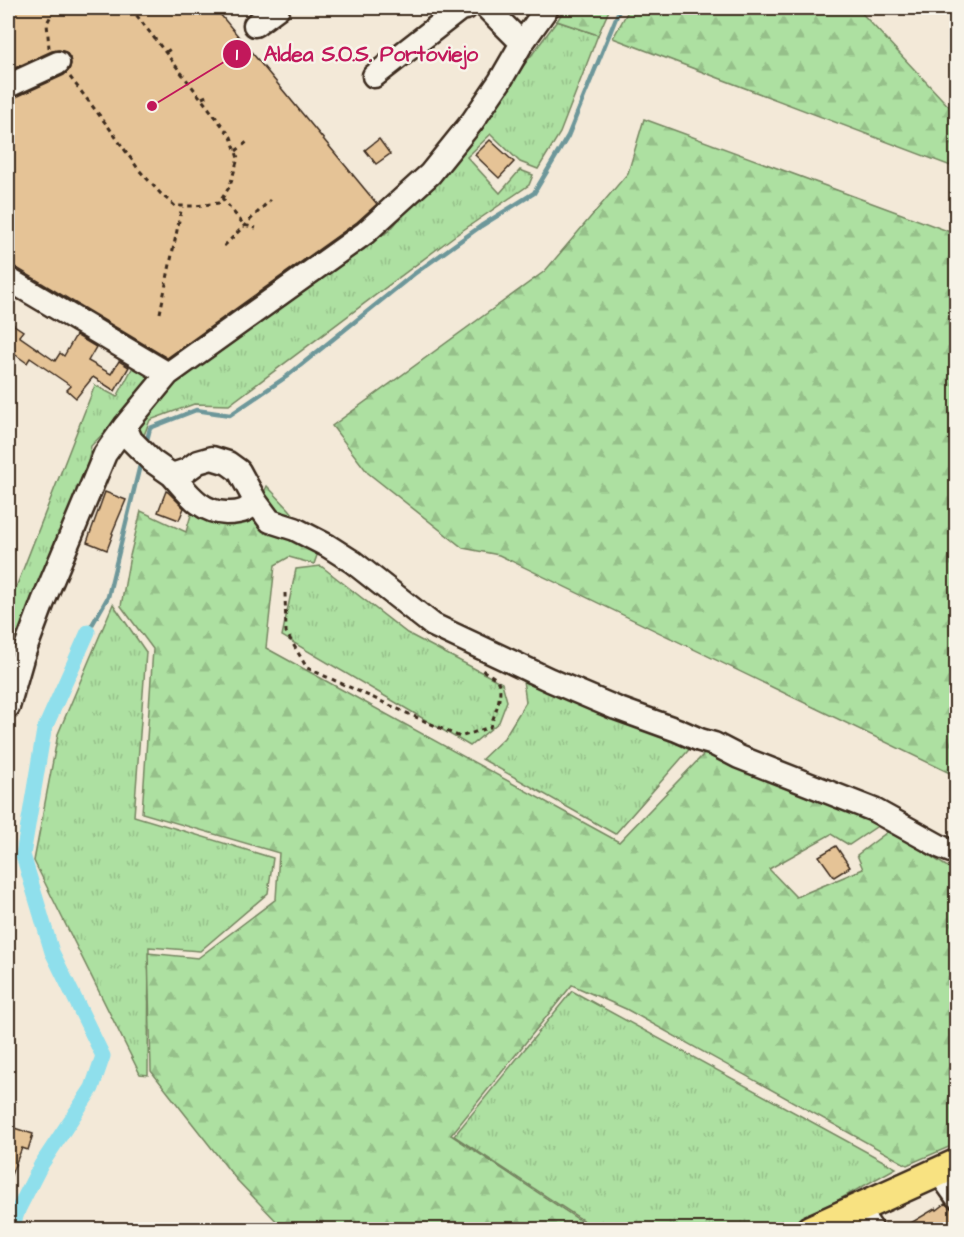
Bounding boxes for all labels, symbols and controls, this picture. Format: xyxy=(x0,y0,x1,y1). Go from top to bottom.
callout: Aldea S.O.S. Portoviejo xyxy=(222,34,490,73)
text: Aldea S.O.S. Portoviejo xyxy=(264,40,478,70)
text: 1 xyxy=(236,42,239,67)

